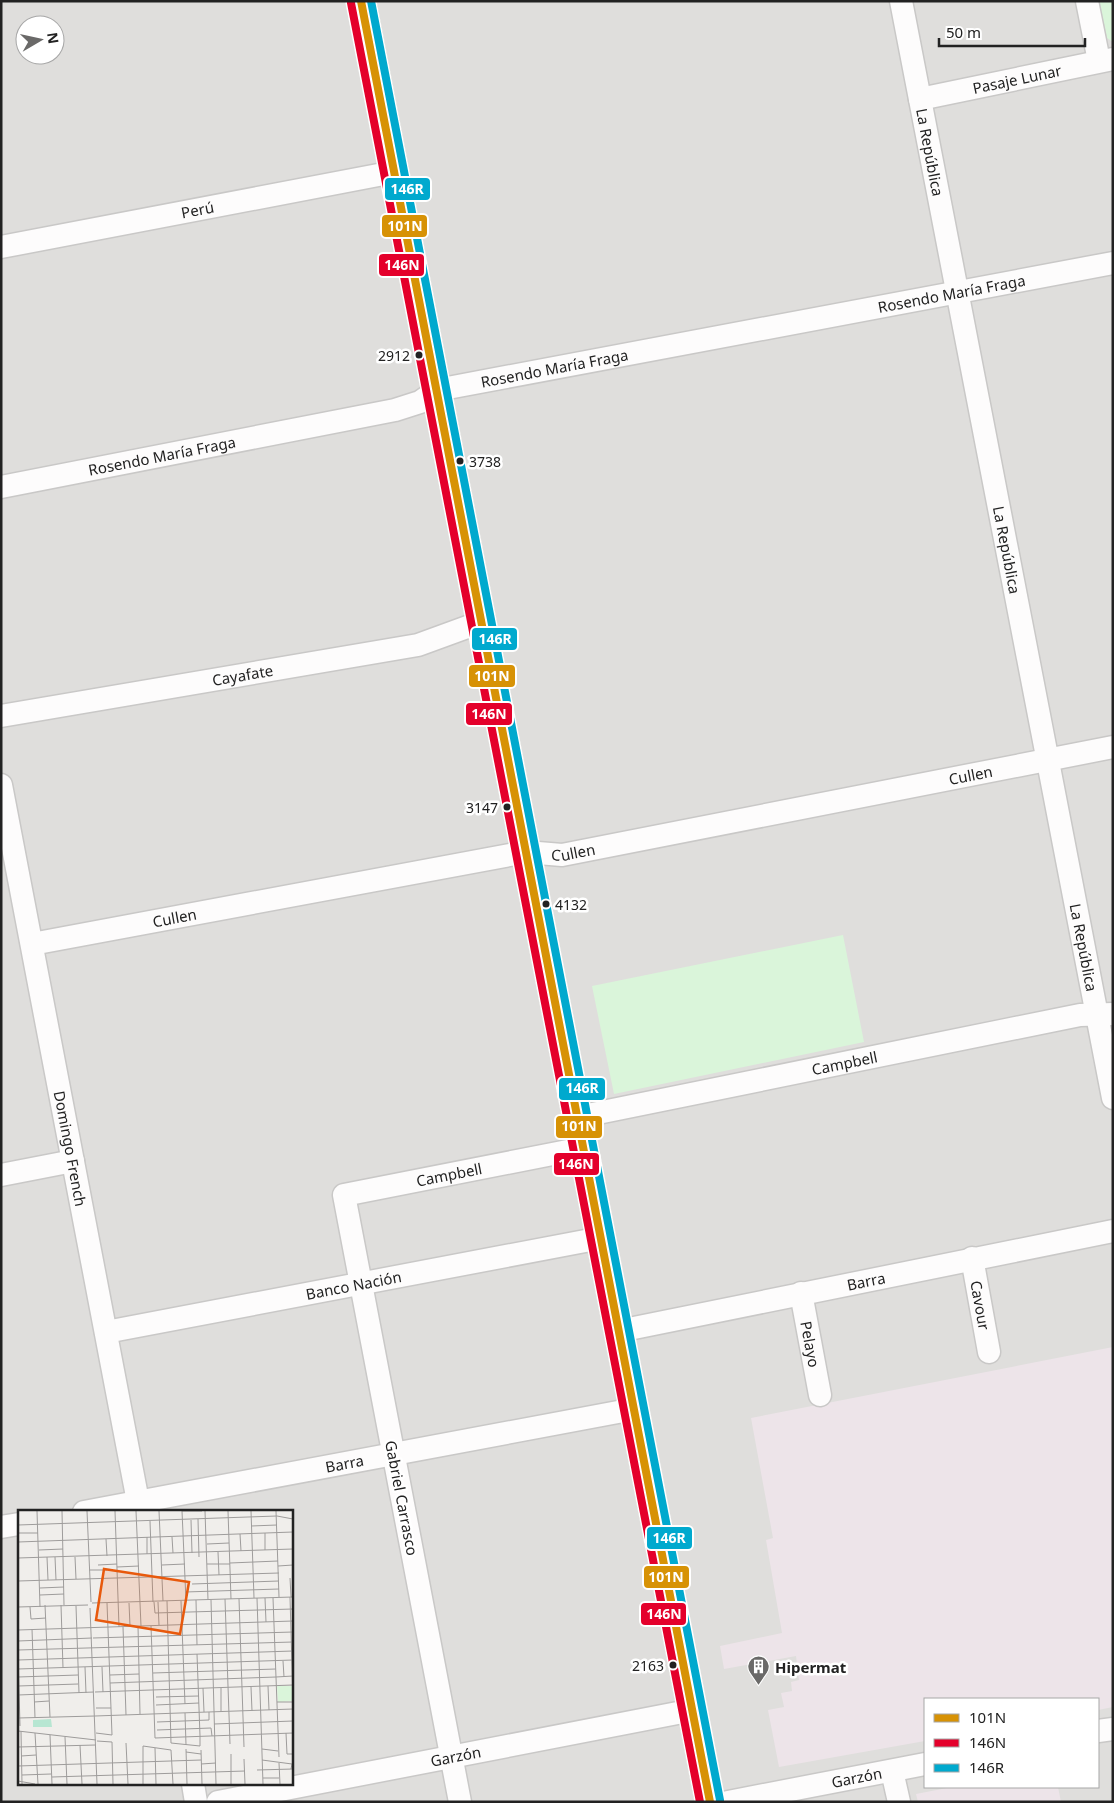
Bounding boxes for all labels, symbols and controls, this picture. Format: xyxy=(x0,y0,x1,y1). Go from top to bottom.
north arrow xyxy=(15,15,65,65)
scale bar xyxy=(939,15,1085,47)
text: 50 m xyxy=(946,22,981,42)
text: N xyxy=(43,31,64,45)
street label: Pasaje Lunar xyxy=(971,60,1063,98)
street label: La República xyxy=(912,107,948,198)
line badge: 146R xyxy=(384,177,431,201)
text: 146R xyxy=(390,179,424,198)
street label: Perú xyxy=(179,197,216,222)
line badge: 101N xyxy=(381,214,428,238)
text: 101N xyxy=(387,216,423,235)
line badge: 146N xyxy=(378,253,425,277)
text: 146N xyxy=(384,255,420,274)
street label: Rosendo María Fraga xyxy=(876,270,1027,317)
street label: Rosendo María Fraga xyxy=(479,344,630,392)
place label: 2912 xyxy=(378,346,410,365)
marker: 2912 xyxy=(414,350,424,360)
street label: Rosendo María Fraga xyxy=(87,431,237,480)
place label: 3738 xyxy=(469,452,501,471)
marker: 3738 xyxy=(455,456,465,466)
street label: La República xyxy=(989,504,1025,596)
line badge: 146R xyxy=(471,627,518,651)
text: 146R xyxy=(478,629,512,648)
street label: Cayafate xyxy=(211,660,275,690)
line badge: 101N xyxy=(468,664,516,688)
text: 101N xyxy=(474,666,510,685)
line badge: 146N xyxy=(465,702,513,726)
text: 146N xyxy=(471,704,507,723)
street label: Cullen xyxy=(947,761,994,789)
place label: 3147 xyxy=(466,798,498,817)
marker: 3147 xyxy=(502,802,512,812)
street label: Cullen xyxy=(550,839,597,865)
place label: 4132 xyxy=(555,895,587,914)
marker: 4132 xyxy=(541,899,551,909)
street label: La República xyxy=(1066,902,1102,993)
street label: Cullen xyxy=(151,904,198,931)
street label: Campbell xyxy=(810,1046,879,1079)
line badge: 146R xyxy=(558,1077,606,1101)
text: 146R xyxy=(565,1078,599,1097)
street label: Domingo French xyxy=(50,1089,91,1208)
line badge: 101N xyxy=(555,1115,603,1139)
text: 101N xyxy=(561,1116,597,1135)
line badge: 146N xyxy=(553,1152,600,1176)
text: 146N xyxy=(558,1154,594,1173)
street label: Campbell xyxy=(414,1158,484,1191)
street label: Banco Nación xyxy=(304,1266,403,1304)
street label: Barra xyxy=(845,1267,887,1295)
street label: Cavour xyxy=(966,1279,995,1332)
street label: Pelayo xyxy=(796,1319,825,1369)
street label: Gabriel Carrasco xyxy=(381,1439,423,1557)
street label: Barra xyxy=(324,1450,365,1477)
inset map xyxy=(18,1510,292,1786)
line badge: 146R xyxy=(646,1526,693,1550)
text: 146R xyxy=(652,1528,686,1547)
line badge: 101N xyxy=(643,1565,690,1589)
text: 101N xyxy=(648,1567,684,1586)
line badge: 146N xyxy=(640,1602,687,1626)
text: 146N xyxy=(646,1604,682,1623)
building icon: Hipermat xyxy=(747,1655,771,1686)
place label: 2163 xyxy=(632,1656,664,1675)
place label: Hipermat xyxy=(775,1657,847,1677)
marker: 2163 xyxy=(668,1660,678,1670)
legend xyxy=(924,1698,1099,1788)
text: 101N xyxy=(969,1707,1006,1727)
text: 146N xyxy=(969,1732,1006,1752)
street label: Garzón xyxy=(429,1741,483,1771)
text: 146R xyxy=(969,1757,1005,1777)
street label: Garzón xyxy=(830,1763,884,1792)

